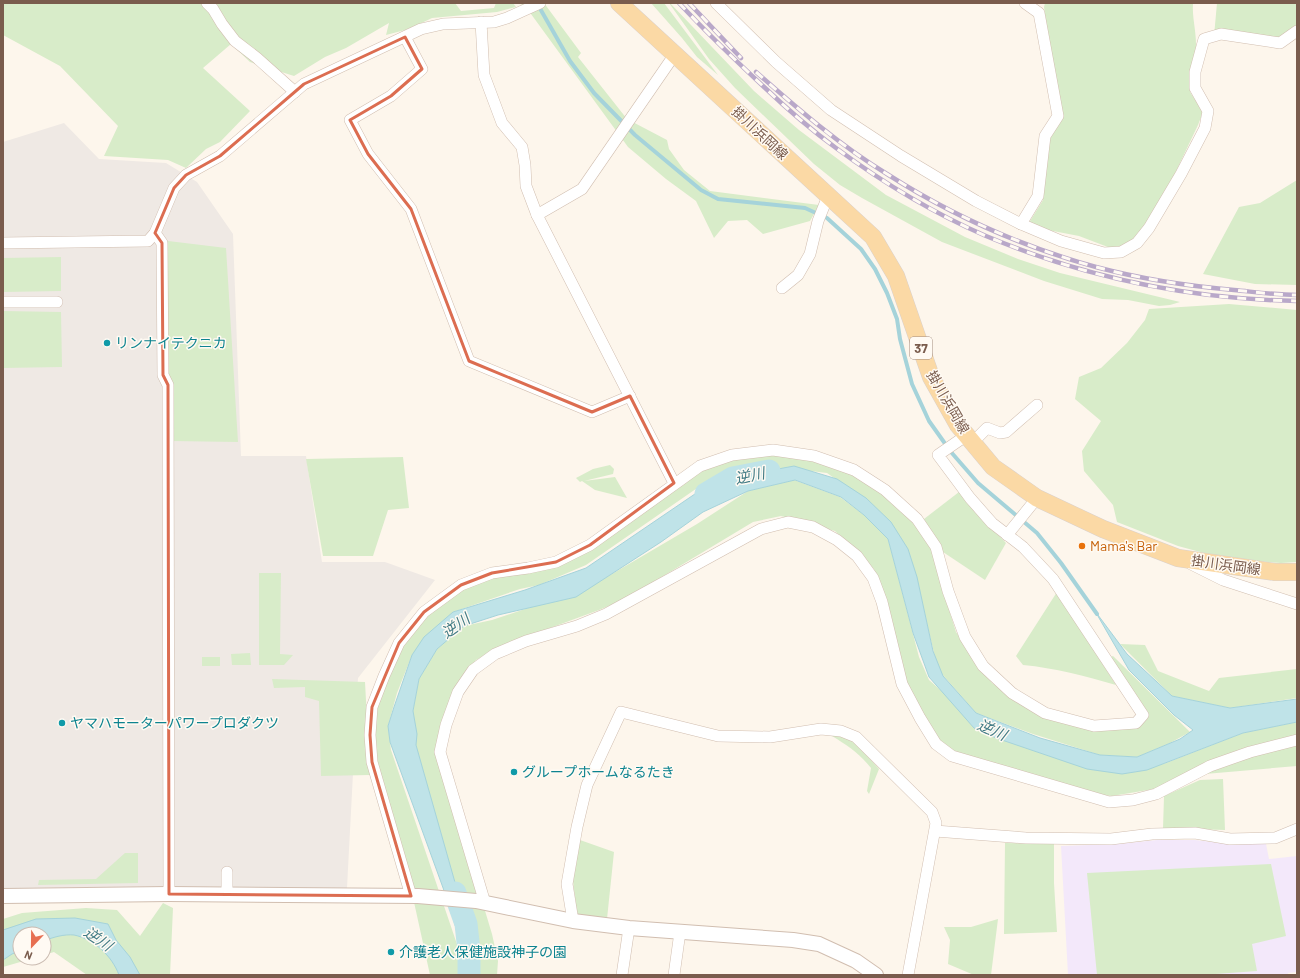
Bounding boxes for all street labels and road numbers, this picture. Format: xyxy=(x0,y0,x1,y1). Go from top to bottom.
street label: 掛川浜岡線 xyxy=(729,103,792,163)
road number: 37 xyxy=(910,337,932,359)
street label: 掛川浜岡線 xyxy=(924,367,973,436)
street label: 掛川浜岡線 xyxy=(1190,551,1262,578)

